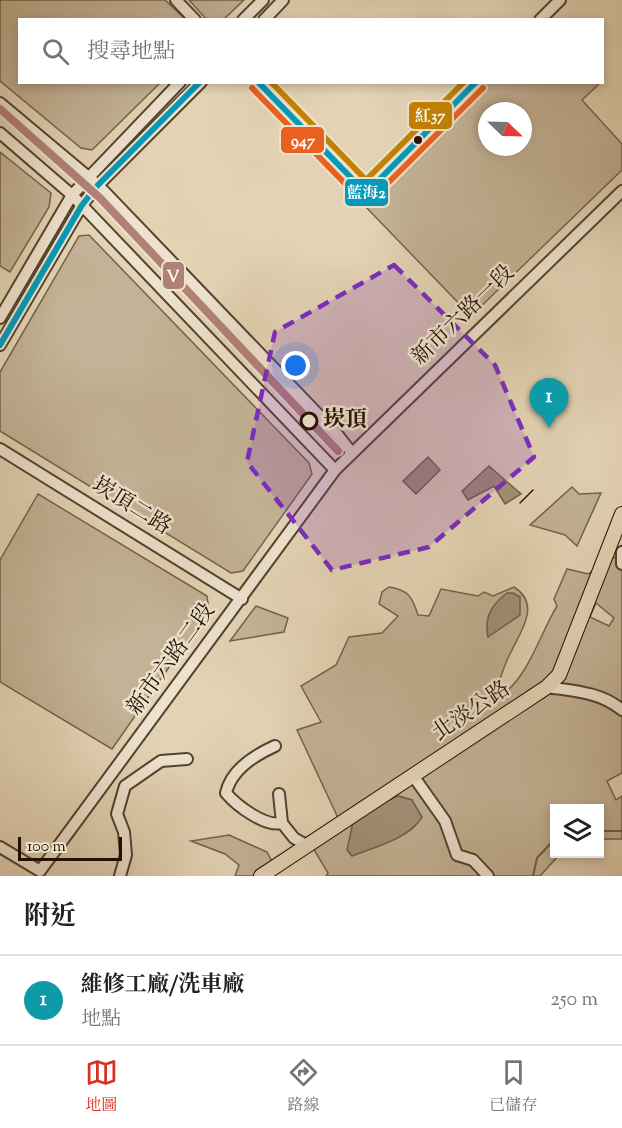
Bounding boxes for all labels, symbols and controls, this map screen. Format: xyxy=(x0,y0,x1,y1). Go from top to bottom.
search box xyxy=(18,18,604,84)
icon: search xyxy=(39,35,72,68)
text: 搜尋地點 xyxy=(87,37,175,69)
line badge: 紅37 xyxy=(408,101,453,130)
north arrow xyxy=(478,102,532,156)
text: 紅37 xyxy=(415,106,446,129)
line badge: 947 xyxy=(280,126,325,154)
text: 947 xyxy=(291,131,316,154)
unlabelled marker xyxy=(412,134,424,146)
line badge: 藍海2 xyxy=(344,178,389,207)
text: 藍海2 xyxy=(346,183,386,206)
street label: 新市六路一段 xyxy=(405,259,523,373)
line badge: V xyxy=(162,261,185,290)
text: V xyxy=(167,267,180,290)
your location xyxy=(281,351,310,380)
pin: 1 xyxy=(530,378,568,428)
place label: 崁頂 xyxy=(323,405,367,437)
marker: 崁頂 xyxy=(300,412,318,430)
street label: 崁頂二路 xyxy=(85,470,177,544)
street label: 新市六路二段 xyxy=(120,597,224,723)
street label: 北淡公路 xyxy=(427,674,517,750)
map controls xyxy=(550,804,604,858)
button: layers xyxy=(550,804,604,858)
scale bar xyxy=(18,834,122,862)
text: 100 m xyxy=(27,836,66,859)
text: 附近 xyxy=(24,899,76,936)
text: 維修工廠/洗車廠 xyxy=(81,970,244,1002)
text: 1 xyxy=(40,986,47,1015)
text: 250 m xyxy=(550,986,598,1015)
text: 地點 xyxy=(81,1006,121,1035)
tab: 地圖 xyxy=(85,1056,118,1118)
tab: 路線 xyxy=(287,1056,320,1118)
tab: 已儲存 xyxy=(489,1056,537,1118)

